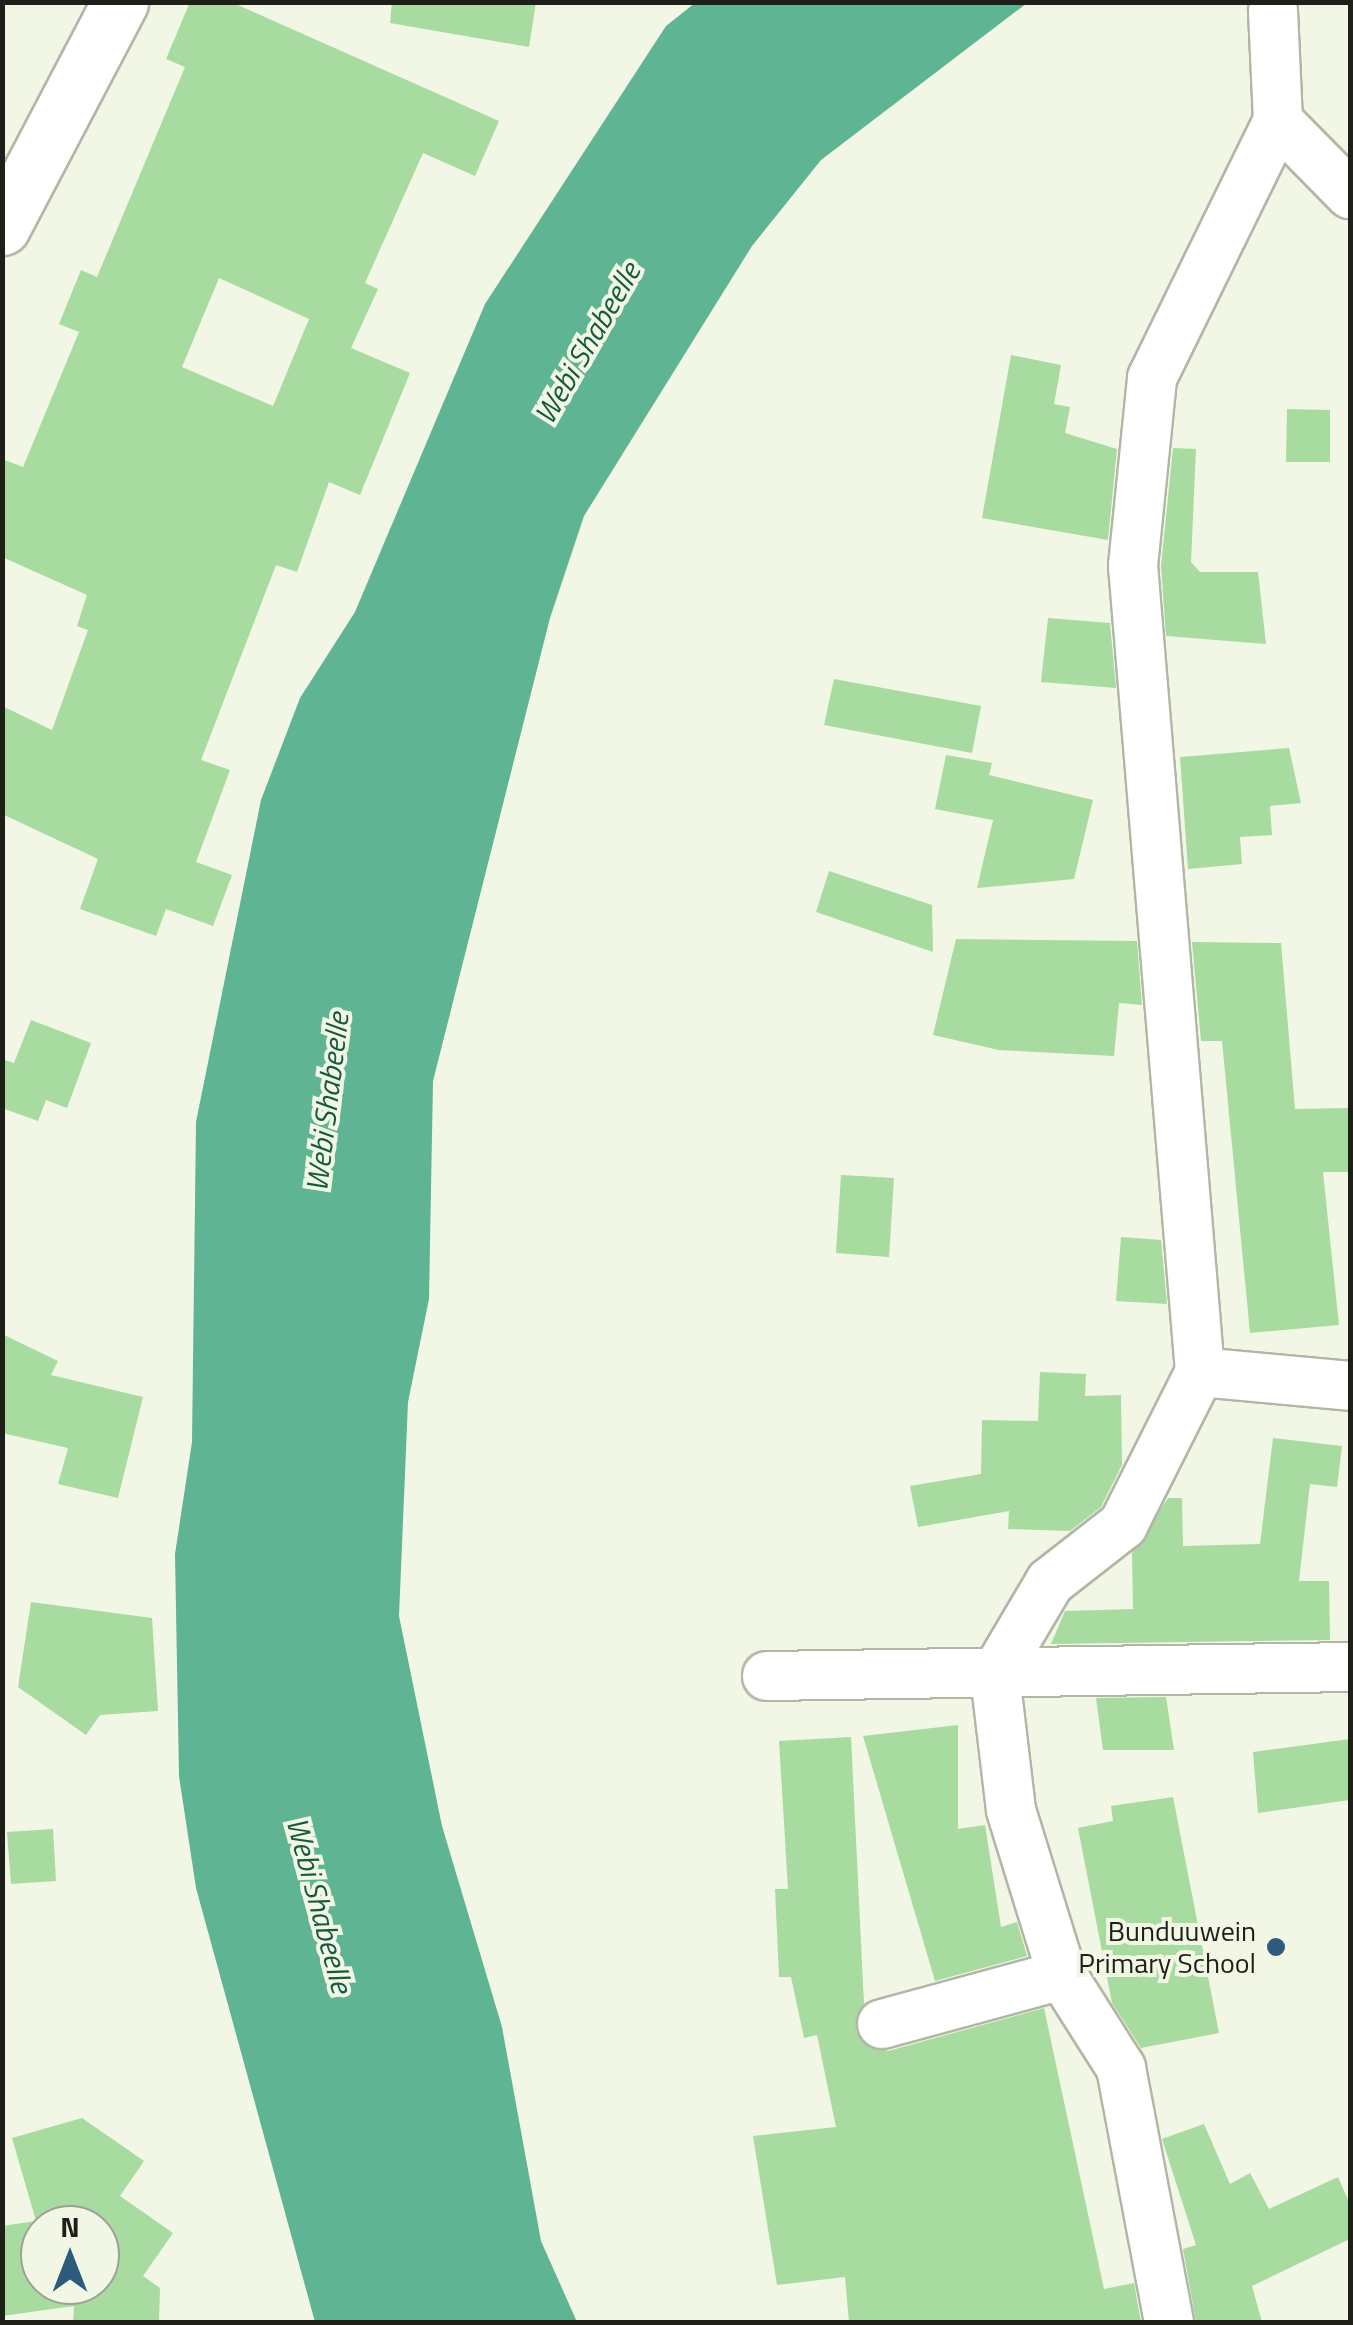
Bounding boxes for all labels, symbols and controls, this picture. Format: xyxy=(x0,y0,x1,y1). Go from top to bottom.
water label: Webi Shabeelle xyxy=(526,256,648,430)
water label: Webi Shabeelle xyxy=(298,1010,356,1194)
water label: Webi Shabeelle xyxy=(279,1813,361,1997)
place label: Bunduuwein Primary School xyxy=(1078,1914,1256,1980)
marker: Bunduuwein Primary School xyxy=(1265,1936,1287,1958)
north arrow xyxy=(20,2205,120,2305)
text: N xyxy=(60,2205,80,2248)

